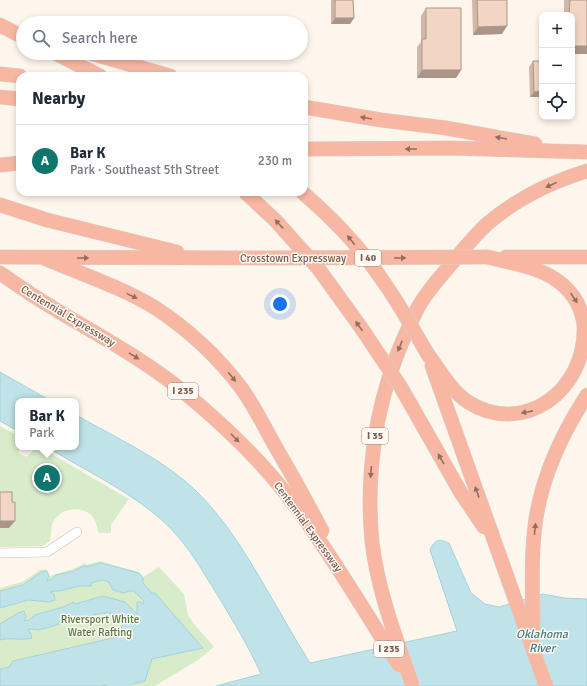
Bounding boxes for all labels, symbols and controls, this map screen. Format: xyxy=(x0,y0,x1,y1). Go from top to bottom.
map controls xyxy=(539,12,575,120)
button: + xyxy=(539,12,575,48)
search box xyxy=(16,16,308,60)
icon: search xyxy=(30,27,52,49)
text: Search here xyxy=(62,29,138,47)
button: − xyxy=(539,48,575,84)
button: locate xyxy=(539,84,575,120)
text: Nearby xyxy=(32,88,85,109)
one-way arrow xyxy=(360,114,372,120)
one-way arrow xyxy=(495,134,507,140)
text: Bar K xyxy=(70,144,105,162)
one-way arrow xyxy=(405,145,417,152)
text: A xyxy=(41,153,49,169)
text: 230 m xyxy=(258,153,292,169)
text: Park · Southeast 5th Street xyxy=(70,162,219,178)
one-way arrow xyxy=(545,182,556,188)
one-way arrow xyxy=(274,219,283,229)
one-way arrow xyxy=(346,234,355,245)
road number: I 40 xyxy=(355,250,381,266)
street label: Crosstown Expressway xyxy=(240,252,347,265)
one-way arrow xyxy=(77,255,90,261)
one-way arrow xyxy=(394,255,407,261)
street label: Centennial Expressway xyxy=(18,283,118,350)
one-way arrow xyxy=(127,293,138,299)
one-way arrow xyxy=(570,293,578,304)
your location xyxy=(270,294,290,314)
one-way arrow xyxy=(355,320,363,331)
one-way arrow xyxy=(397,341,403,353)
one-way arrow xyxy=(128,353,139,360)
one-way arrow xyxy=(228,372,237,383)
road number: I 235 xyxy=(168,383,198,399)
popup xyxy=(15,398,79,450)
text: Bar K xyxy=(29,407,65,425)
one-way arrow xyxy=(521,409,533,415)
text: Park xyxy=(29,425,54,441)
road number: I 35 xyxy=(362,428,388,444)
one-way arrow xyxy=(230,433,239,443)
one-way arrow xyxy=(438,453,445,465)
pin: A xyxy=(34,463,60,493)
one-way arrow xyxy=(368,466,375,478)
street label: Centennial Expressway xyxy=(271,479,346,575)
one-way arrow xyxy=(473,486,479,498)
one-way arrow xyxy=(532,523,539,535)
park label: Riversport White Water Rafting xyxy=(61,613,139,639)
water label: Oklahoma River xyxy=(516,627,569,656)
road number: I 235 xyxy=(374,641,404,657)

